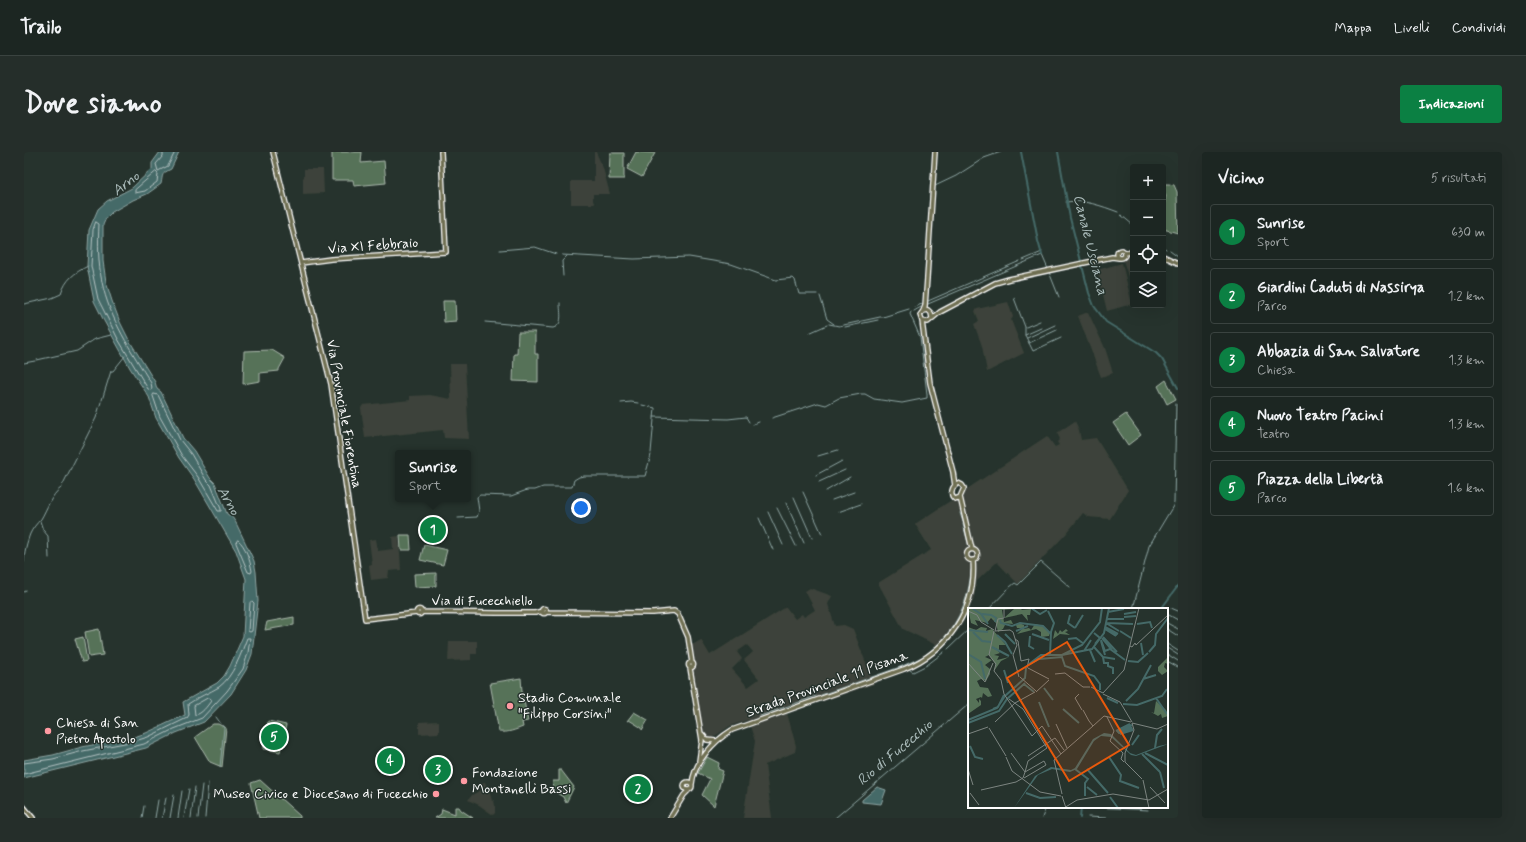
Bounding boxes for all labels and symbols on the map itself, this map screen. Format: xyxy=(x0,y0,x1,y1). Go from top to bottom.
water label: Arno xyxy=(108,166,145,201)
water label: Canale Usciana xyxy=(1068,193,1112,298)
street label: Via XI Febbraio xyxy=(327,234,419,258)
street label: Via Provinciale Fiorentina xyxy=(322,338,366,490)
water label: Arno xyxy=(212,483,245,520)
your location xyxy=(571,498,591,518)
pin: 1 xyxy=(420,515,446,545)
street label: Via di Fucecchiello xyxy=(431,592,533,610)
inset map xyxy=(968,608,1168,808)
street label: Strada Provinciale 11 Pisana xyxy=(744,646,911,722)
place label: Stadio Comunale "Filippo Corsini" xyxy=(518,689,622,723)
marker: Stadio Comunale "Filippo Corsini" xyxy=(505,701,515,711)
place label: Chiesa di San Pietro Apostolo xyxy=(56,714,139,749)
water label: Rio di Fucecchio xyxy=(853,715,938,791)
pin: 5 xyxy=(261,722,287,752)
marker: Chiesa di San Pietro Apostolo xyxy=(43,726,53,736)
pin: 4 xyxy=(377,746,403,776)
pin: 3 xyxy=(425,755,451,785)
place label: Fondazione Montanelli Bassi xyxy=(472,764,571,798)
pin: 2 xyxy=(625,774,651,804)
marker: Fondazione Montanelli Bassi xyxy=(459,776,469,786)
place label: Museo Civico e Diocesano di Fucecchio xyxy=(213,785,428,803)
marker: Museo Civico e Diocesano di Fucecchio xyxy=(431,789,441,799)

